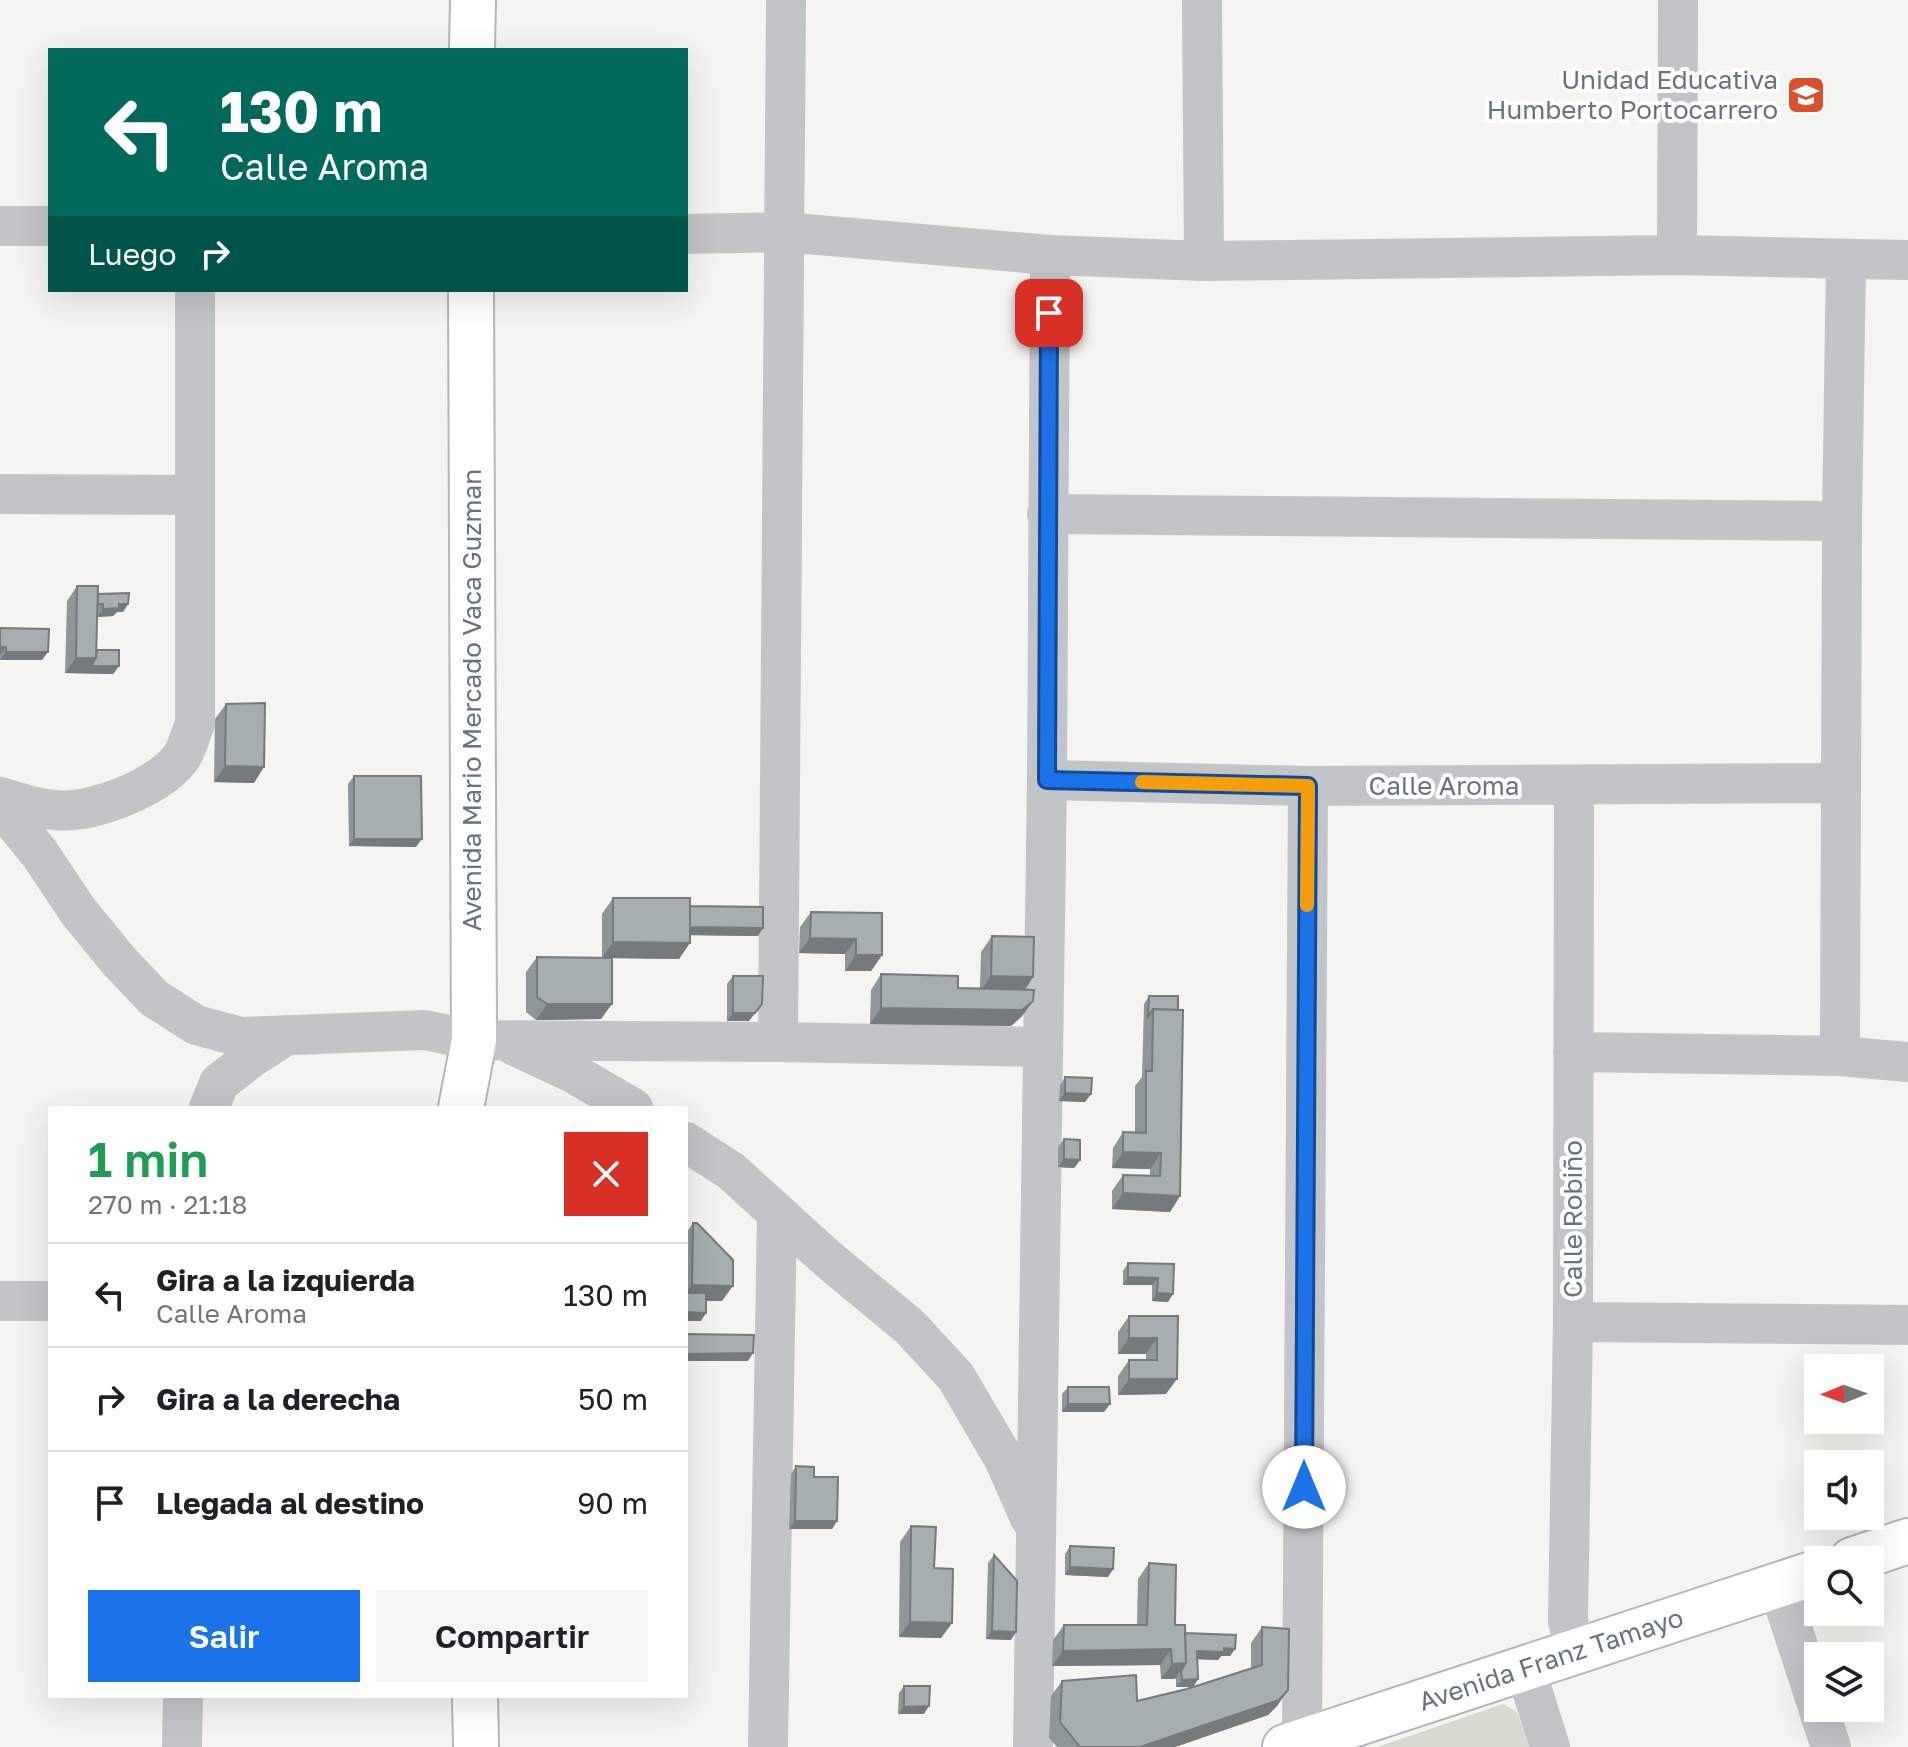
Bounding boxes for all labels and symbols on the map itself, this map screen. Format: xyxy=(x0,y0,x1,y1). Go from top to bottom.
place label: Unidad Educativa Humberto Portocarrero xyxy=(1487,64,1778,125)
school or university icon: Unidad Educativa Humberto Portocarrero xyxy=(1785,74,1827,116)
pin xyxy=(1015,279,1083,347)
street label: Avenida Mario Mercado Vaca Guzman xyxy=(456,469,487,931)
street label: Calle Aroma xyxy=(1369,770,1519,801)
street label: Calle Robiño xyxy=(1557,1140,1588,1298)
north arrow xyxy=(1804,1354,1884,1434)
position arrow xyxy=(1262,1445,1346,1529)
street label: Avenida Franz Tamayo xyxy=(1415,1601,1687,1717)

